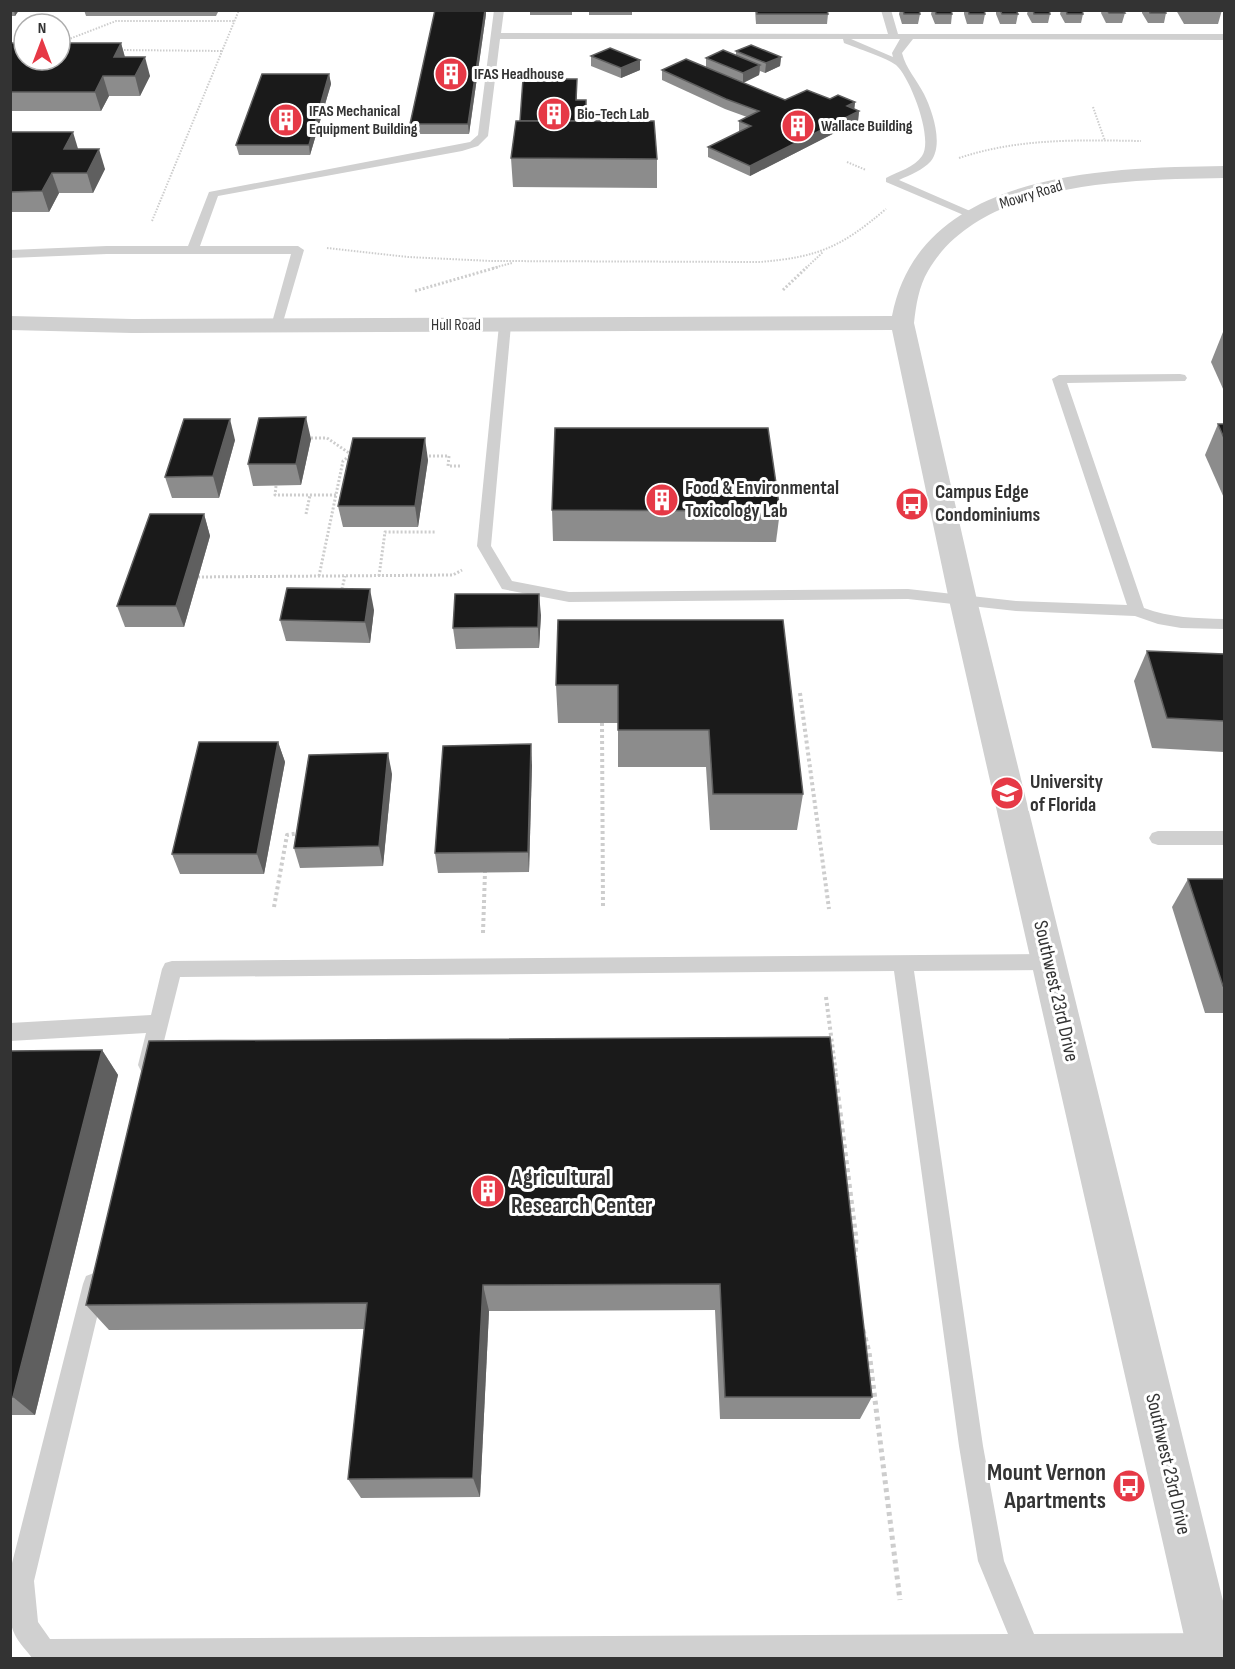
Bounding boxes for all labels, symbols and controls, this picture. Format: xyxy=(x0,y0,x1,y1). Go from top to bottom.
north arrow xyxy=(12,12,72,72)
text: N xyxy=(38,19,46,38)
building icon: IFAS Headhouse xyxy=(433,56,469,92)
place label: IFAS Headhouse xyxy=(474,65,564,84)
building icon: Bio-Tech Lab xyxy=(536,96,572,132)
building icon: IFAS Mechanical Equipment Building xyxy=(268,102,304,138)
place label: IFAS Mechanical Equipment Building xyxy=(309,102,418,139)
place label: Bio-Tech Lab xyxy=(577,105,649,124)
building icon: Wallace Building xyxy=(780,108,816,144)
place label: Wallace Building xyxy=(821,117,913,136)
street label: Mowry Road xyxy=(997,176,1065,214)
street label: Hull Road xyxy=(431,316,481,335)
place label: Food & Environmental Toxicology Lab xyxy=(685,476,839,523)
place label: Campus Edge Condominiums xyxy=(935,480,1040,527)
building icon: Food & Environmental Toxicology Lab xyxy=(644,482,680,518)
bus stop icon: Campus Edge Condominiums xyxy=(894,486,930,522)
place label: University of Florida xyxy=(1030,770,1104,817)
school or university icon: University of Florida xyxy=(989,775,1025,811)
street label: Southwest 23rd Drive xyxy=(1028,918,1084,1064)
place label: Agricultural Research Center xyxy=(510,1163,653,1220)
building icon: Agricultural Research Center xyxy=(470,1173,506,1209)
street label: Southwest 23rd Drive xyxy=(1140,1391,1196,1537)
place label: Mount Vernon Apartments xyxy=(987,1458,1106,1515)
bus stop icon: Mount Vernon Apartments xyxy=(1111,1468,1147,1504)

